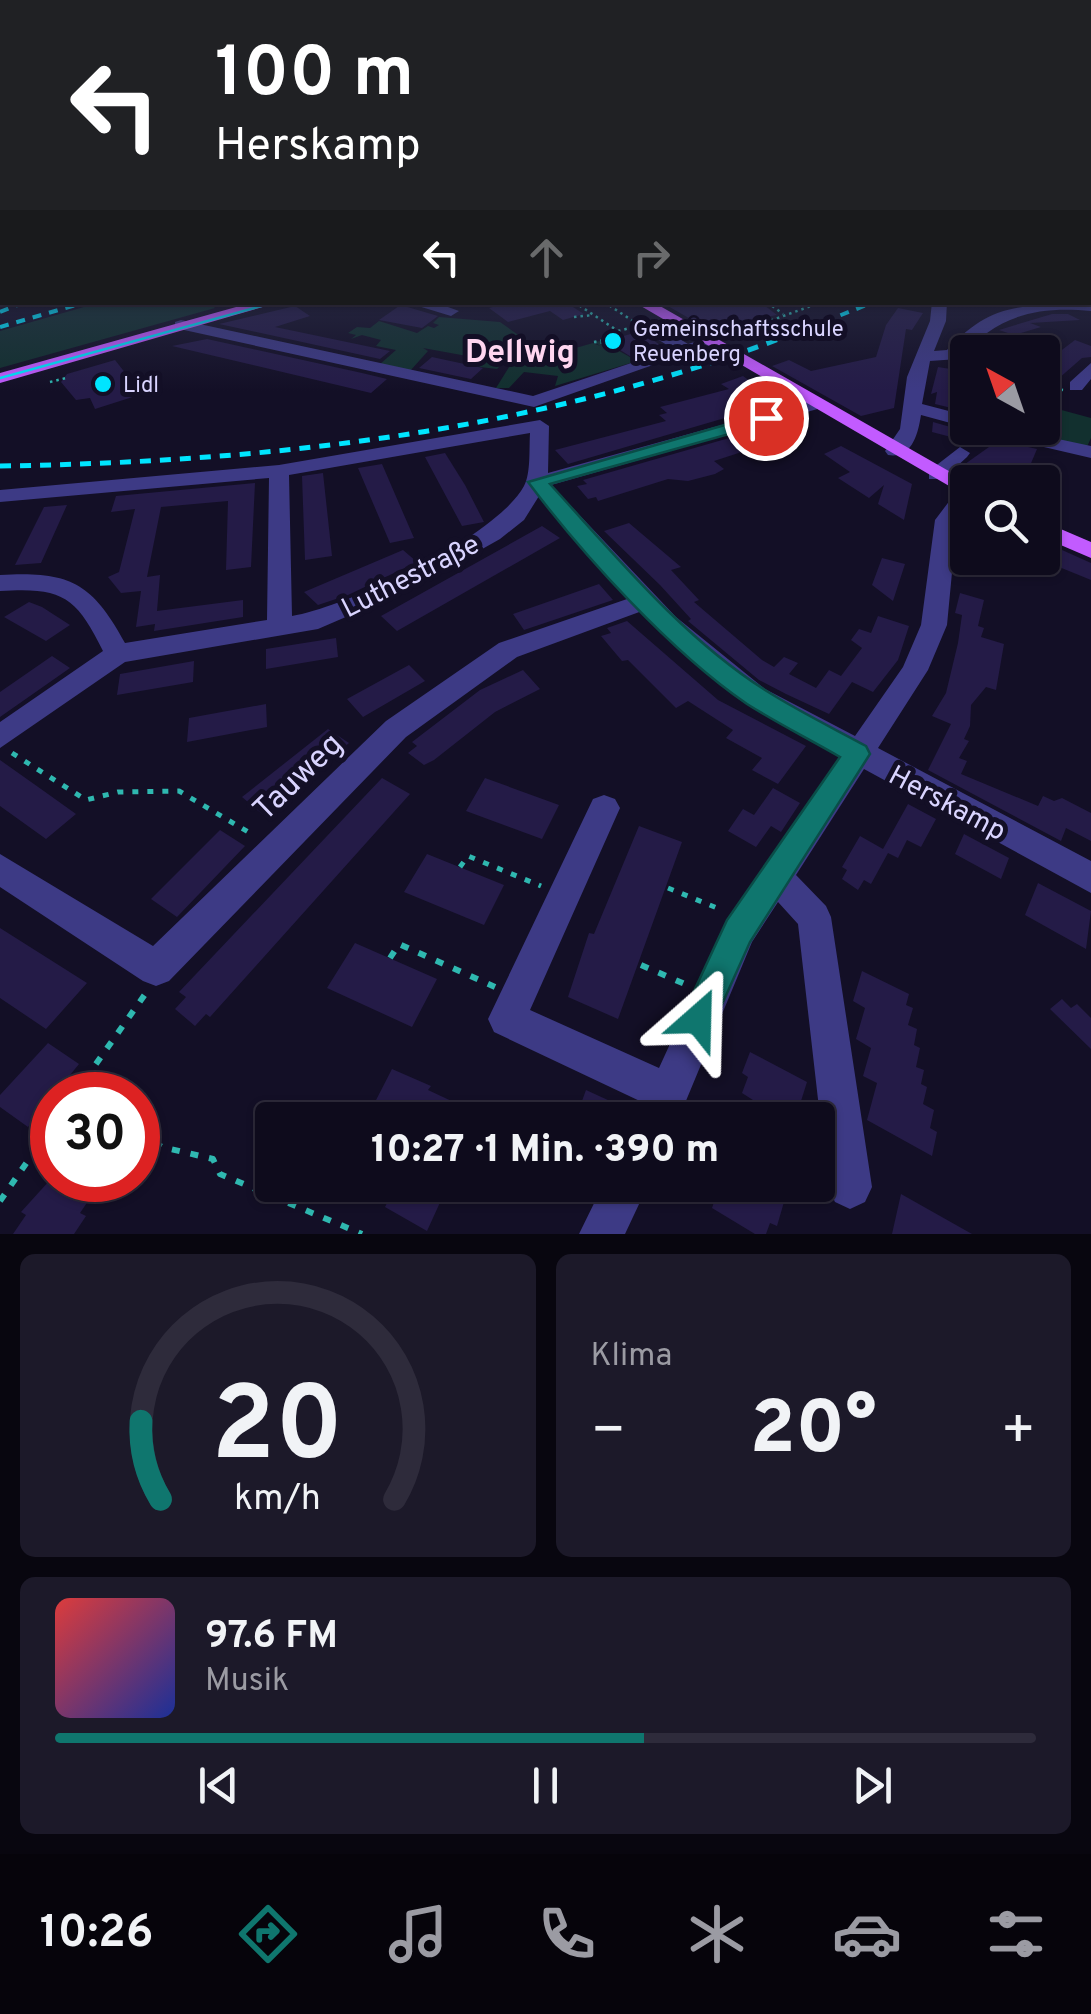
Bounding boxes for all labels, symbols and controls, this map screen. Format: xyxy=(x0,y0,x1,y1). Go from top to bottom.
text: 100 m xyxy=(215,32,414,121)
icon: left xyxy=(50,40,180,170)
text: Herskamp xyxy=(215,119,421,176)
icon: left xyxy=(414,230,469,285)
icon: ahead xyxy=(519,230,574,285)
icon: right xyxy=(624,230,679,285)
place label: Gemeinschaftsschule Reuenberg xyxy=(633,317,844,369)
marker: Gemeinschaftsschule Reuenberg xyxy=(602,330,624,352)
district label: Dellwig xyxy=(465,334,575,374)
north arrow xyxy=(950,335,1060,445)
map controls xyxy=(950,335,1060,575)
marker: Lidl xyxy=(92,373,114,395)
place label: Lidl xyxy=(123,373,159,400)
pin xyxy=(724,376,809,461)
icon: arrive xyxy=(739,391,794,446)
button: search xyxy=(950,465,1060,575)
street label: Luthestraße xyxy=(336,528,486,628)
street label: Tauweg xyxy=(246,726,352,831)
street label: Herskamp xyxy=(882,759,1012,851)
position arrow xyxy=(646,967,750,1071)
speed limit sign: 30 xyxy=(30,1072,160,1202)
text: 10:27 · 1 Min. · 390 m xyxy=(371,1127,719,1176)
text: Klima xyxy=(591,1337,672,1377)
text: 20 xyxy=(212,1365,344,1497)
text: 20° xyxy=(750,1385,877,1480)
text: − xyxy=(591,1398,626,1468)
text: + xyxy=(1001,1398,1036,1468)
text: km/h xyxy=(234,1477,321,1523)
text: 97.6 FM xyxy=(205,1613,338,1662)
text: Musik xyxy=(205,1662,289,1702)
icon: previous xyxy=(191,1758,246,1813)
icon: pause xyxy=(518,1758,573,1813)
icon: next xyxy=(845,1758,900,1813)
icon: directions xyxy=(233,1899,303,1969)
icon: music xyxy=(383,1899,453,1969)
icon: phone xyxy=(532,1899,602,1969)
icon: climate xyxy=(682,1899,752,1969)
icon: car xyxy=(832,1899,902,1969)
icon: filters xyxy=(981,1899,1051,1969)
text: 10:26 xyxy=(40,1906,154,1963)

